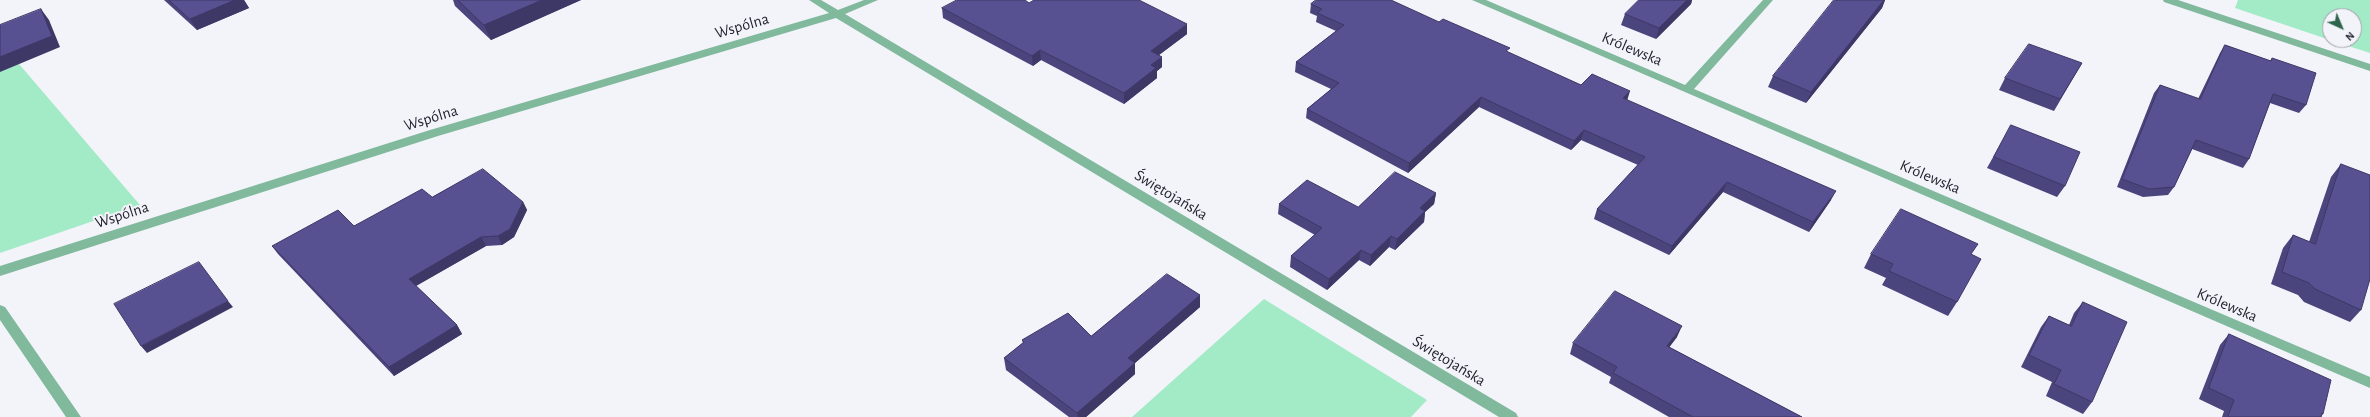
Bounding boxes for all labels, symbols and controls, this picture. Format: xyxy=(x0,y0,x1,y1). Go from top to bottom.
north arrow xyxy=(2322,8,2362,48)
street label: Wspólna xyxy=(713,9,771,43)
street label: Królewska xyxy=(1599,28,1665,70)
text: N xyxy=(2343,30,2357,43)
street label: Wspólna xyxy=(402,101,460,135)
street label: Królewska xyxy=(1897,156,1963,198)
street label: Świętojańska xyxy=(1131,166,1211,224)
street label: Wspólna xyxy=(93,197,151,233)
street label: Królewska xyxy=(2194,284,2260,326)
street label: Świętojańska xyxy=(1409,332,1489,390)

